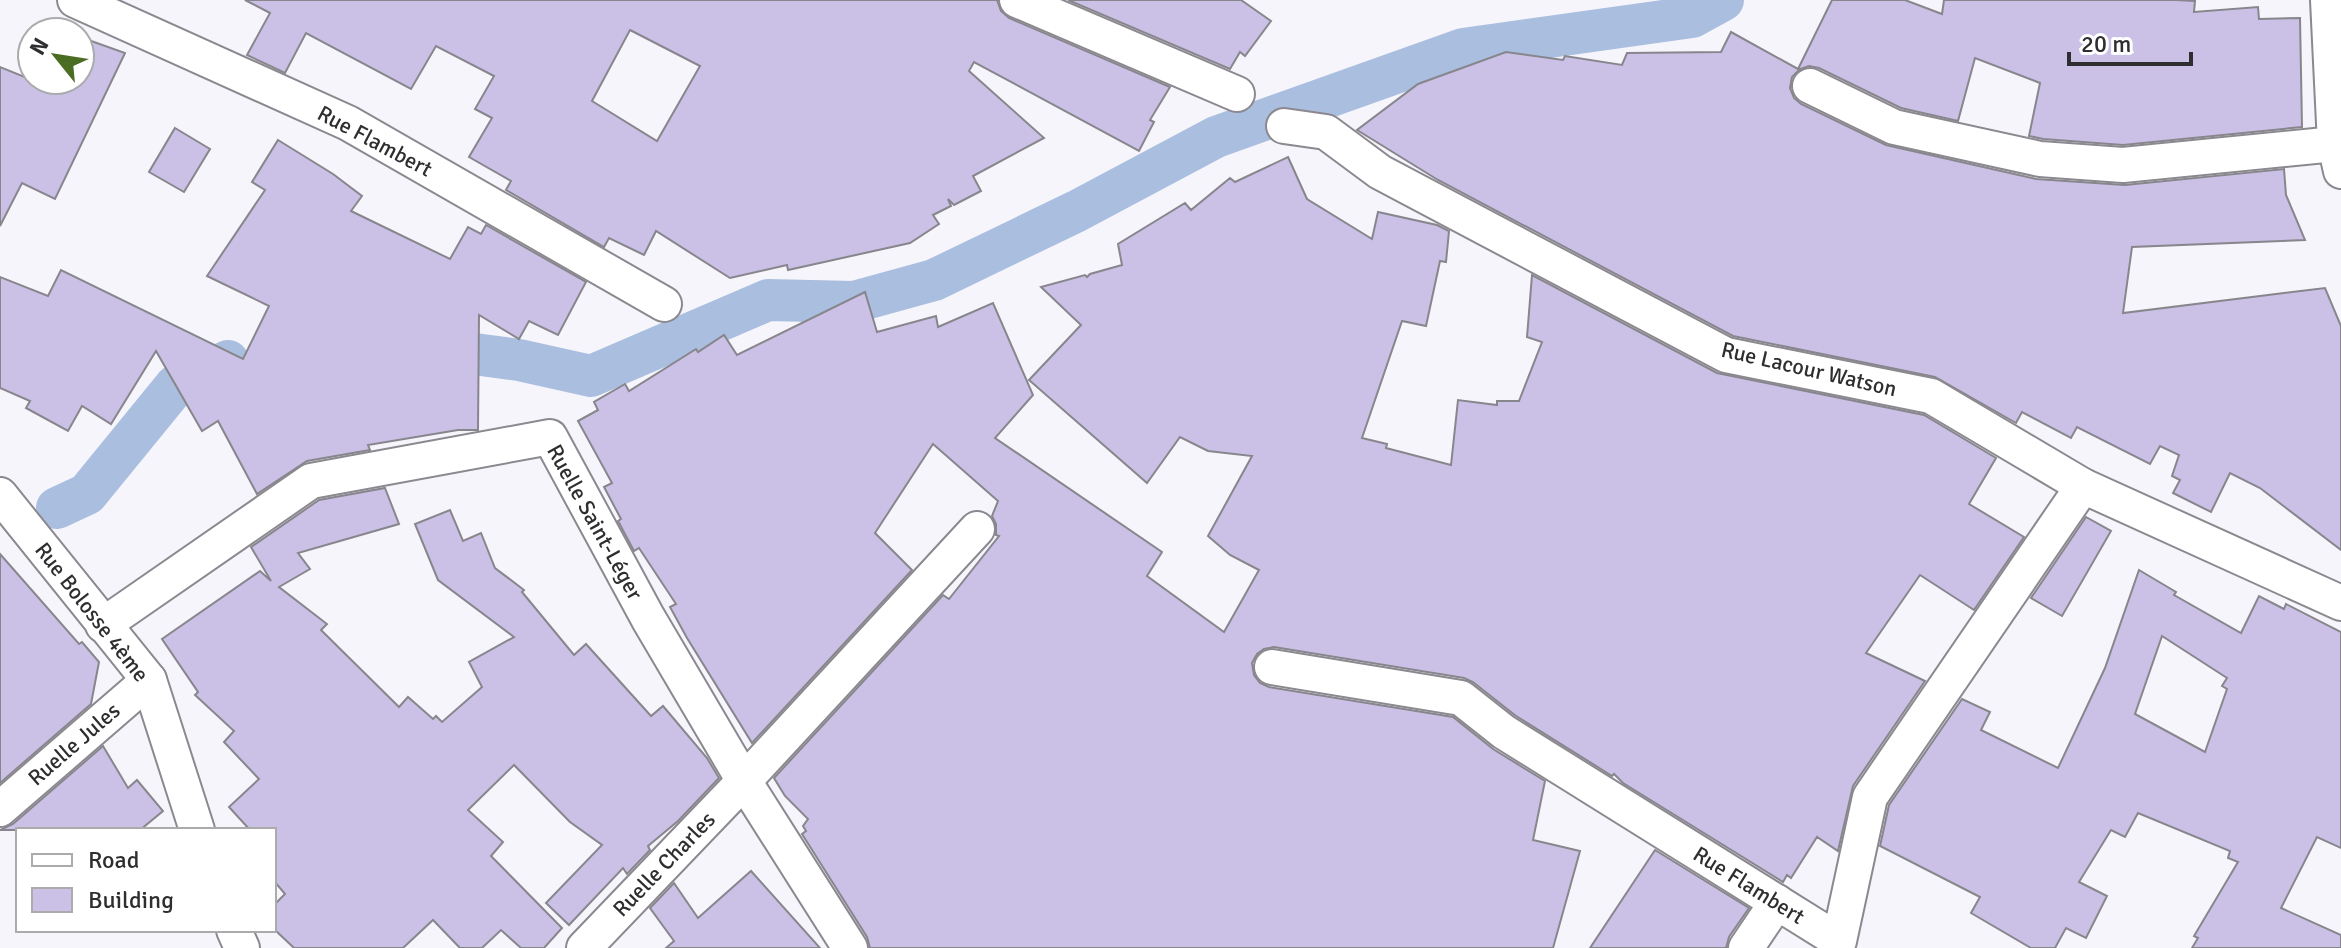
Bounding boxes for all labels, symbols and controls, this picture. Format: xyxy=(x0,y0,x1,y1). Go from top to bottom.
north arrow xyxy=(16,16,96,96)
scale bar xyxy=(2069,16,2191,66)
text: 20 m xyxy=(2081,29,2131,59)
text: N xyxy=(24,33,55,60)
street label: Rue Flambert xyxy=(313,99,437,183)
street label: Rue Lacour Watson xyxy=(1719,336,1899,402)
street label: Ruelle Saint-Léger xyxy=(541,440,649,604)
street label: Rue Bolosse 4ème xyxy=(29,537,155,687)
street label: Ruelle Jules xyxy=(23,697,125,791)
street label: Ruelle Charles xyxy=(607,806,721,922)
legend xyxy=(16,828,276,932)
street label: Rue Flambert xyxy=(1688,840,1810,930)
text: Road xyxy=(88,845,139,875)
text: Building xyxy=(88,885,174,915)

